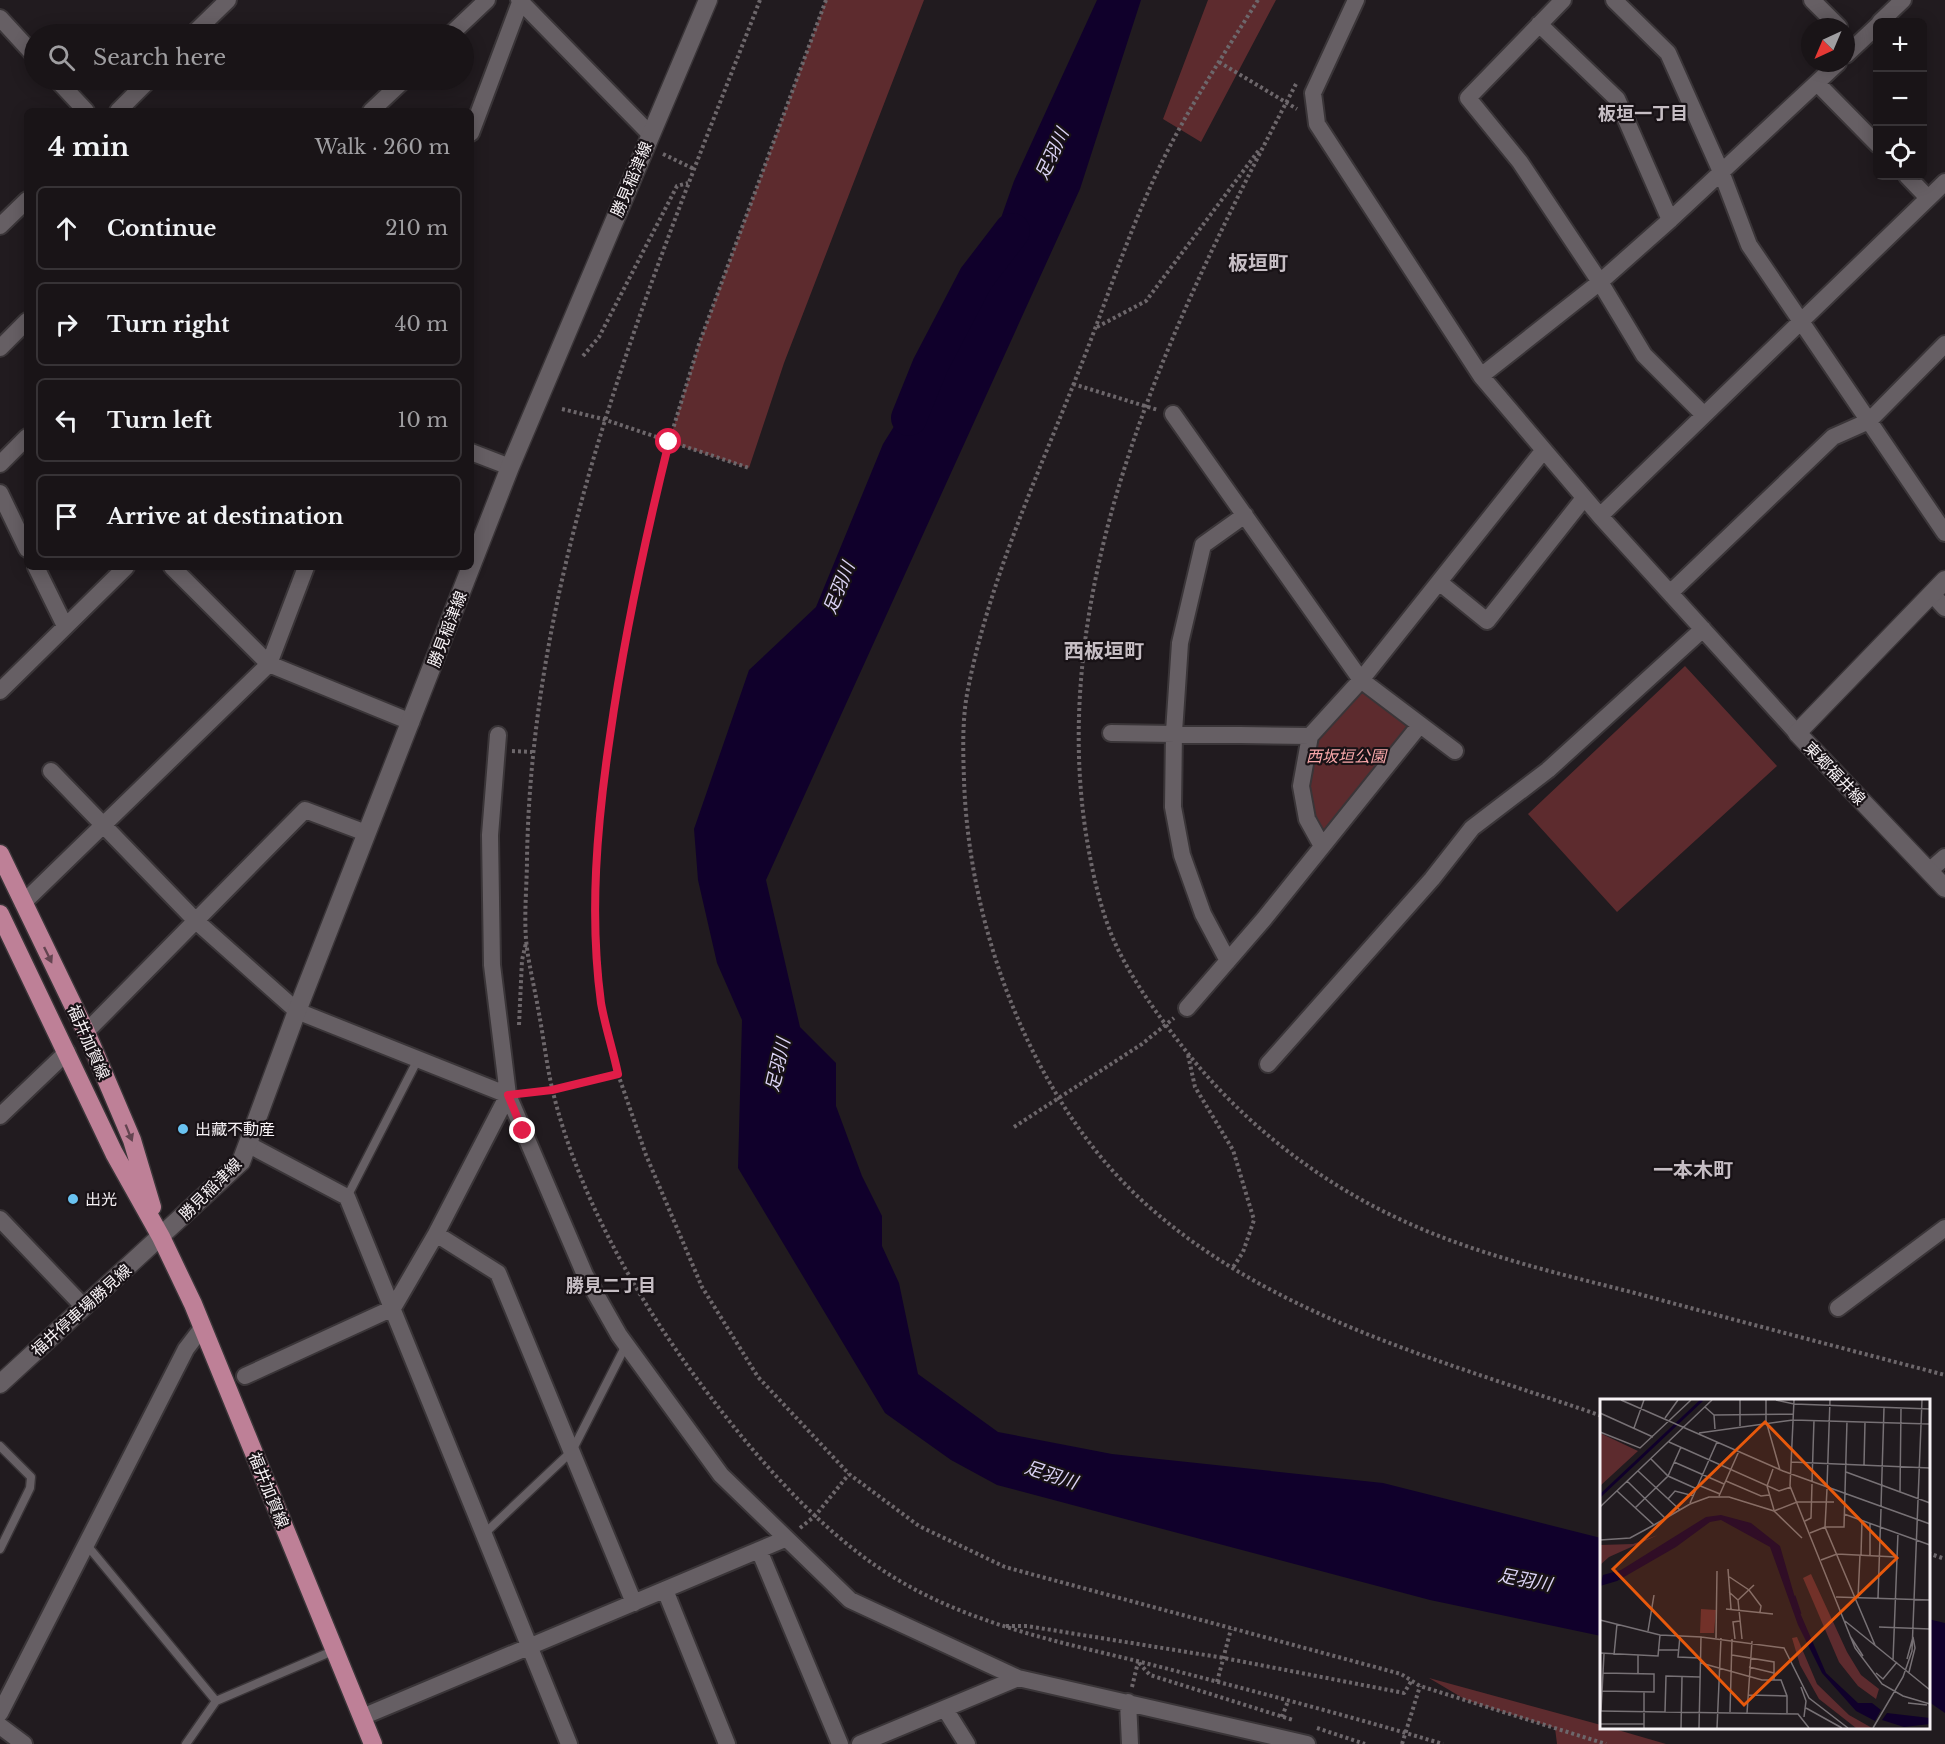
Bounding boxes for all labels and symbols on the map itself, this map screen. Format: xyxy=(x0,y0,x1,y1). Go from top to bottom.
north arrow xyxy=(1801,18,1855,72)
district label: 板垣一丁目 xyxy=(1598,103,1688,125)
water label: 足羽川 xyxy=(1031,123,1074,183)
street label: 勝見稲津線 xyxy=(606,138,656,220)
district label: 板垣町 xyxy=(1228,251,1288,275)
route start xyxy=(655,428,681,454)
water label: 足羽川 xyxy=(819,557,860,617)
street label: 勝見稲津線 xyxy=(423,588,471,670)
district label: 西板垣町 xyxy=(1064,639,1144,663)
street label: 東郷福井線 xyxy=(1800,737,1870,809)
park label: 西坂垣公園 xyxy=(1306,746,1388,766)
one-way arrow xyxy=(44,947,53,964)
street label: 福井加賀線 xyxy=(64,1001,114,1083)
water label: 足羽川 xyxy=(761,1034,795,1094)
route end xyxy=(509,1117,535,1143)
place label: 出藏不動産 xyxy=(195,1119,275,1139)
marker: 出藏不動産 xyxy=(176,1122,190,1136)
one-way arrow xyxy=(125,1124,134,1142)
street label: 勝見稲津線 xyxy=(175,1154,245,1224)
district label: 一本木町 xyxy=(1653,1158,1733,1182)
place label: 出光 xyxy=(85,1189,117,1209)
marker: 出光 xyxy=(66,1192,80,1206)
street label: 福井停車場勝見線 xyxy=(27,1260,135,1360)
district label: 勝見二丁目 xyxy=(566,1275,656,1297)
inset map xyxy=(1600,1399,1930,1729)
street label: 福井加賀線 xyxy=(245,1449,293,1531)
water label: 足羽川 xyxy=(1022,1456,1082,1494)
water label: 足羽川 xyxy=(1496,1564,1556,1596)

